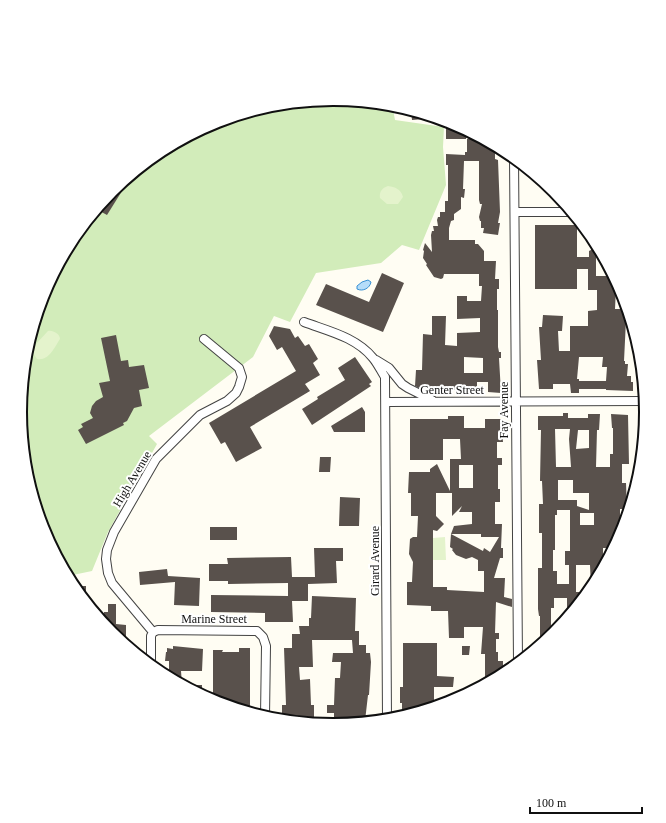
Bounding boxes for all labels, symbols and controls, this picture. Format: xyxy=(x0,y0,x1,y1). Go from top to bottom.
street label: Fay Avenue xyxy=(497,382,511,438)
street label: Genter Street xyxy=(420,383,484,397)
street label: High Avenue xyxy=(110,448,154,510)
street label: Girard Avenue xyxy=(368,526,382,596)
street label: Marine Street xyxy=(181,612,247,626)
scale bar xyxy=(530,789,642,815)
text: 100 m xyxy=(536,796,567,810)

